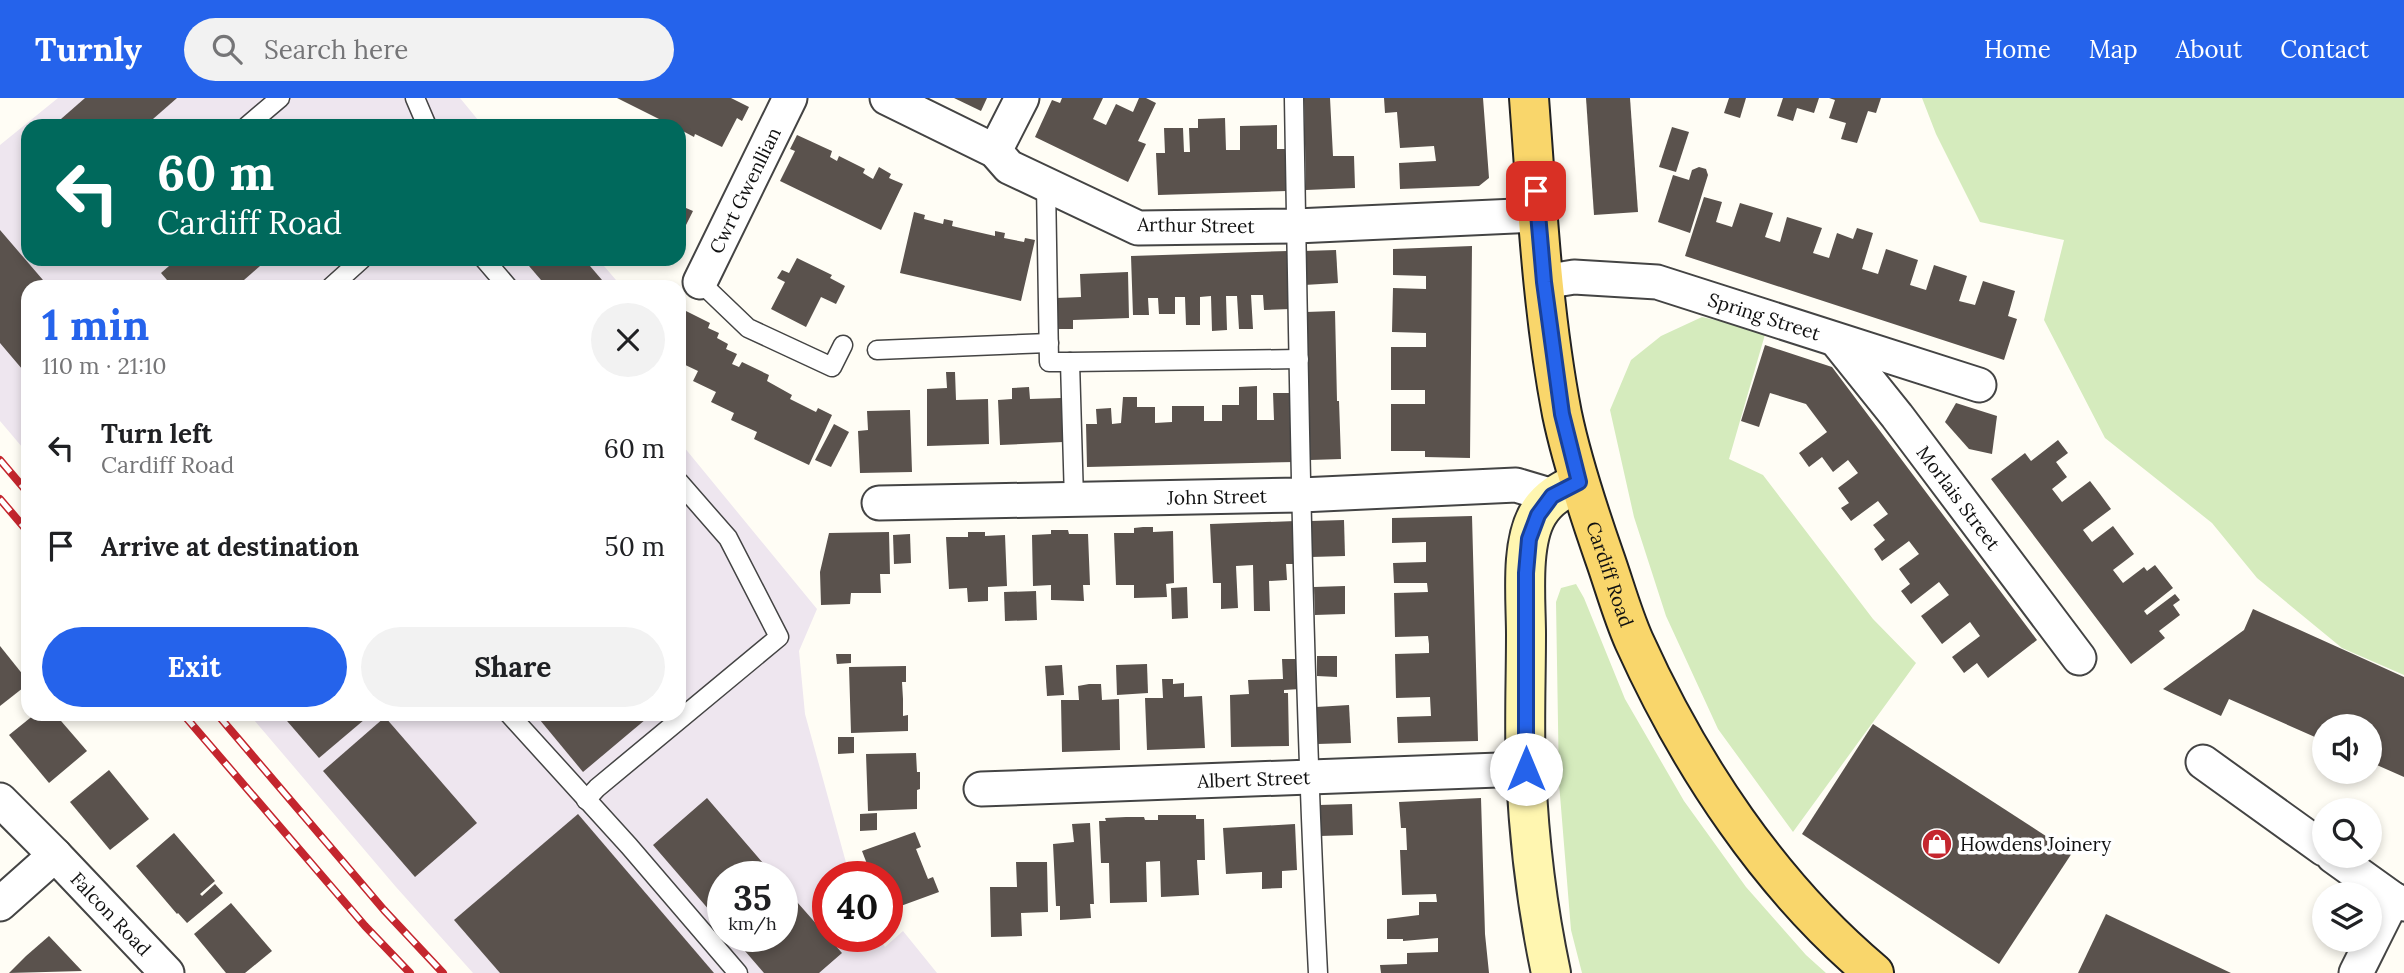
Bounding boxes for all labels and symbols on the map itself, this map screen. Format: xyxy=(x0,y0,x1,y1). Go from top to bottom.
street label: Cwrt Gwenllian xyxy=(704,123,786,257)
pin xyxy=(1506,161,1566,221)
street label: Arthur Street xyxy=(1136,212,1256,238)
street label: Spring Street xyxy=(1705,287,1824,346)
street label: Morlais Street xyxy=(1912,441,2006,555)
street label: John Street xyxy=(1166,484,1268,510)
street label: Cardiff Road xyxy=(1581,518,1639,630)
position arrow xyxy=(1489,732,1563,806)
street label: Albert Street xyxy=(1196,765,1311,793)
shop icon: Howdens Joinery xyxy=(1920,827,1954,861)
place label: Howdens Joinery xyxy=(1960,832,2111,856)
speed limit sign: 40 xyxy=(812,861,903,952)
street label: Falcon Road xyxy=(66,867,156,961)

